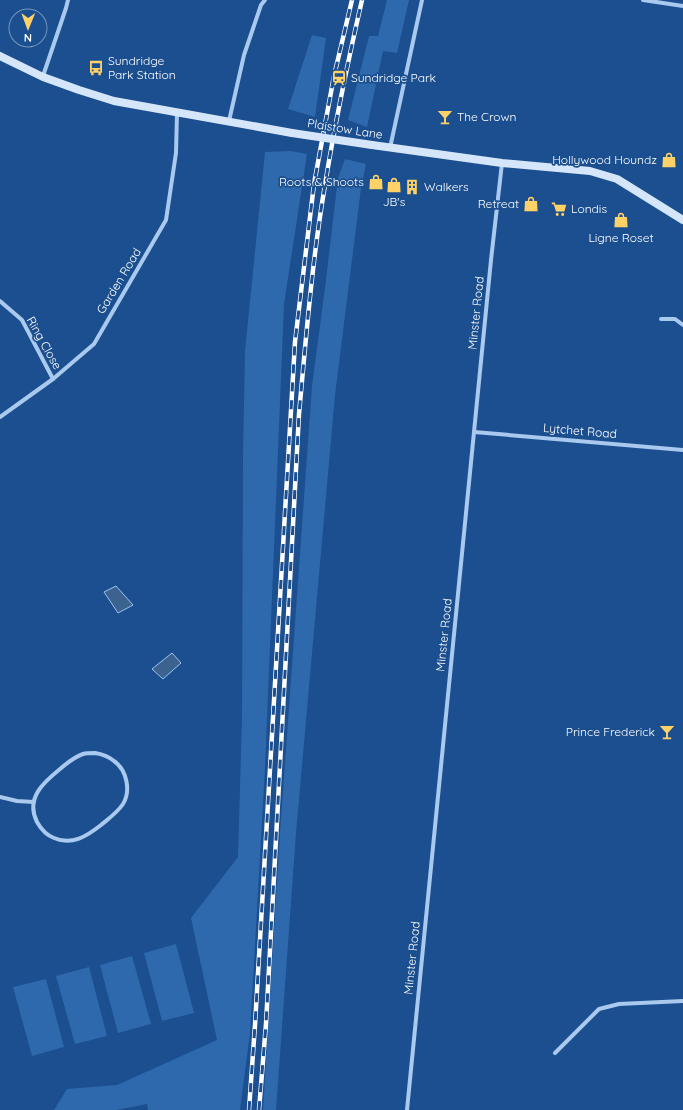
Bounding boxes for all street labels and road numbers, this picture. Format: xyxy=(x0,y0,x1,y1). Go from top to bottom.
street label: Plaistow Lane xyxy=(306,115,384,142)
street label: Garden Road xyxy=(93,245,144,316)
street label: Minster Road xyxy=(464,276,487,350)
street label: Ring Close xyxy=(24,314,65,372)
street label: Lytchet Road xyxy=(543,420,617,441)
street label: Minster Road xyxy=(432,598,455,672)
street label: Minster Road xyxy=(400,921,423,995)

